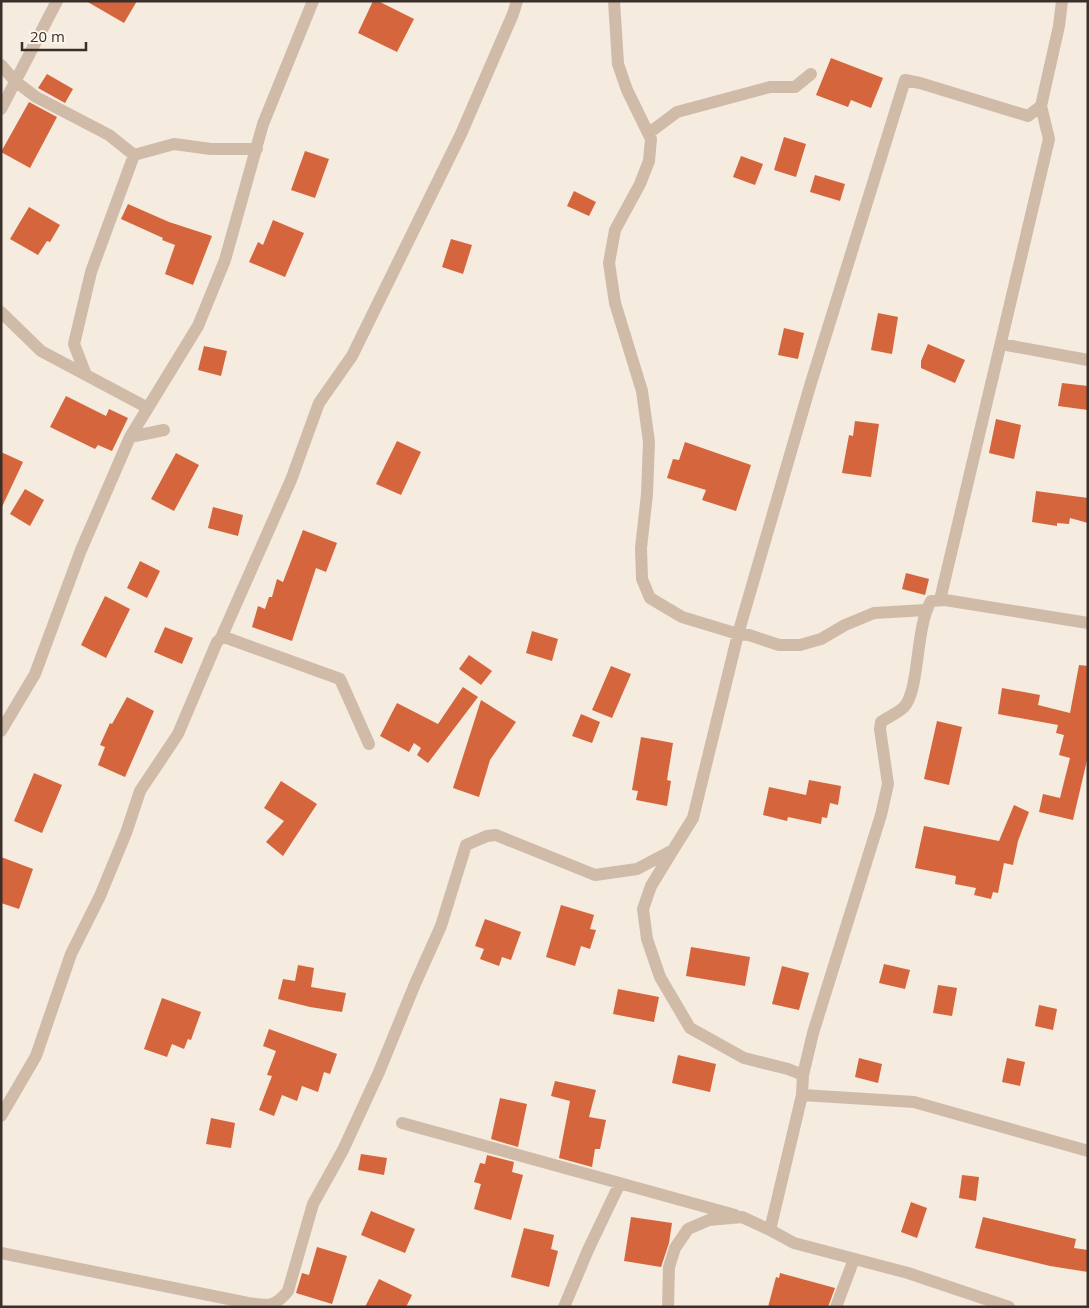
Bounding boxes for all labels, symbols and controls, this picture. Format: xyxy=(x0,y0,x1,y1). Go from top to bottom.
scale bar xyxy=(22,20,86,52)
text: 20 m xyxy=(30,26,65,46)

